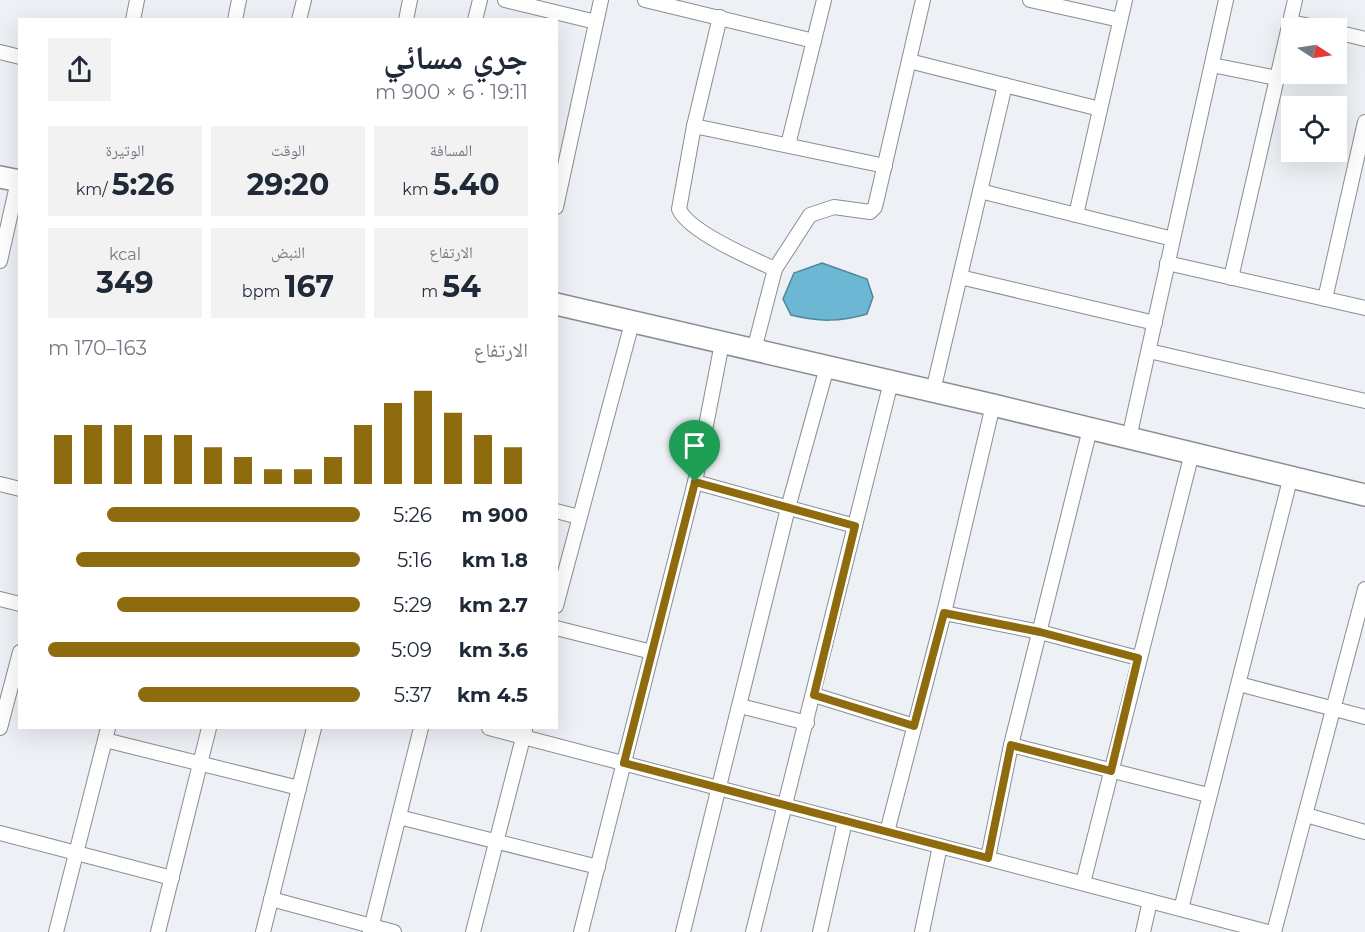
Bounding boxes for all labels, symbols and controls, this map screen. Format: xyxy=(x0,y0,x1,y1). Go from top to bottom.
north arrow xyxy=(1281,18,1347,84)
map controls xyxy=(1281,18,1347,162)
text: جري مسائي xyxy=(383,37,528,77)
button: share xyxy=(48,38,111,101)
text: 19:11 · 6 × 900 m xyxy=(375,80,528,104)
button: locate xyxy=(1281,96,1347,162)
text: الوتيرة xyxy=(106,141,144,160)
text: الوقت xyxy=(271,141,305,160)
text: المسافة xyxy=(430,141,472,160)
text: 5:26 xyxy=(112,166,174,203)
text: 29:20 xyxy=(247,166,329,203)
text: 5.40 xyxy=(433,166,500,203)
text: /km xyxy=(76,180,112,199)
text: km xyxy=(402,180,433,199)
text: النبض xyxy=(271,243,305,262)
text: الارتفاع xyxy=(429,243,473,262)
text: kcal xyxy=(109,245,141,264)
text: 349 xyxy=(96,264,154,301)
text: 167 xyxy=(285,268,334,305)
text: 54 xyxy=(442,268,481,305)
text: bpm xyxy=(242,282,285,301)
text: m xyxy=(421,282,442,301)
text: 163–170 m xyxy=(48,336,147,360)
text: الارتفاع xyxy=(473,338,528,362)
pin xyxy=(669,420,720,482)
icon: arrive xyxy=(678,429,711,462)
text: 5:26 xyxy=(393,503,432,527)
text: 900 m xyxy=(461,503,528,527)
text: 5:16 xyxy=(397,548,432,572)
text: 1.8 km xyxy=(462,548,528,572)
text: 5:29 xyxy=(393,593,432,617)
text: 2.7 km xyxy=(459,593,528,617)
text: 5:09 xyxy=(391,638,432,662)
text: 3.6 km xyxy=(459,638,528,662)
text: 5:37 xyxy=(394,683,432,707)
text: 4.5 km xyxy=(457,683,528,707)

